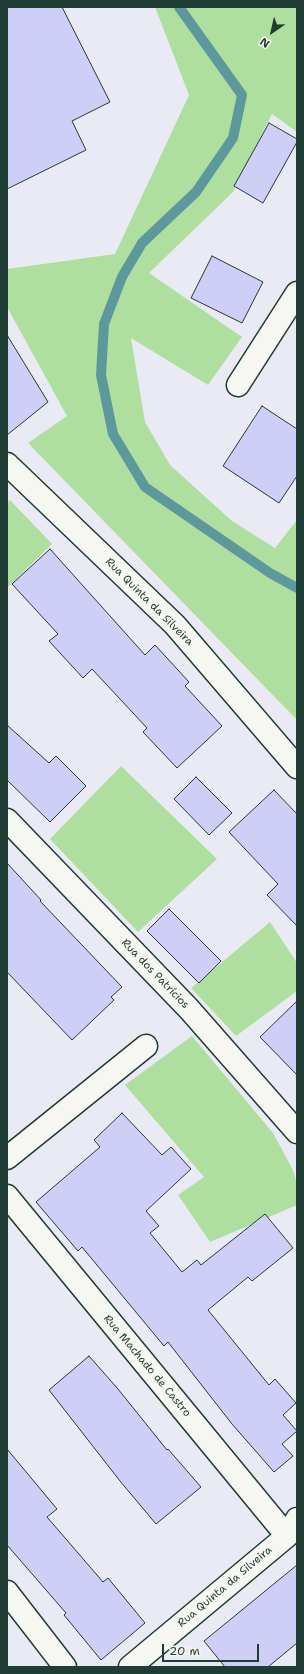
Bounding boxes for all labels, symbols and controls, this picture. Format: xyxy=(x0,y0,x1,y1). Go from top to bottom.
north arrow xyxy=(252,12,292,52)
text: N xyxy=(257,34,273,51)
street label: Rua Quinta da Silveira xyxy=(102,555,196,649)
street label: Rua dos Patrícios xyxy=(118,936,192,1012)
street label: Rua Machado de Castro xyxy=(100,1312,194,1420)
street label: Rua Quinta da Silveira xyxy=(175,1544,275,1630)
scale bar xyxy=(164,1636,261,1662)
text: 20 m xyxy=(169,1643,200,1659)

